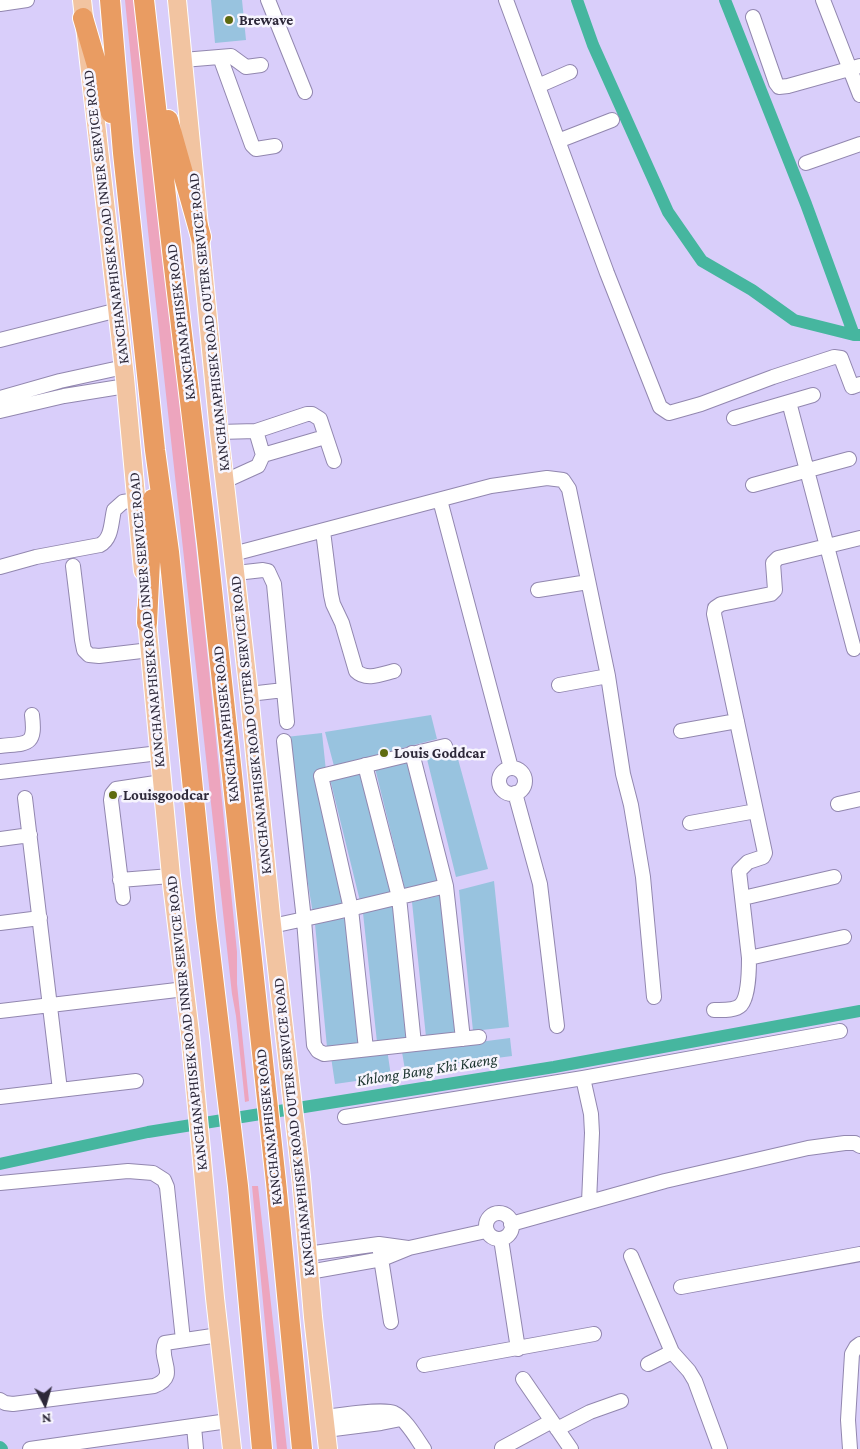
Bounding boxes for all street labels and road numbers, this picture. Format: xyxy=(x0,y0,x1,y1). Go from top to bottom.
street label: KANCHANAPHISEK ROAD INNER SERVICE ROAD xyxy=(79,69,133,365)
street label: KANCHANAPHISEK ROAD OUTER SERVICE ROAD xyxy=(184,172,234,472)
street label: KANCHANAPHISEK ROAD xyxy=(162,243,200,401)
street label: KANCHANAPHISEK ROAD INNER SERVICE ROAD xyxy=(125,472,169,768)
street label: KANCHANAPHISEK ROAD OUTER SERVICE ROAD xyxy=(226,575,276,875)
street label: KANCHANAPHISEK ROAD xyxy=(209,645,243,803)
street label: KANCHANAPHISEK ROAD INNER SERVICE ROAD xyxy=(163,875,211,1171)
street label: KANCHANAPHISEK ROAD OUTER SERVICE ROAD xyxy=(269,977,319,1277)
street label: KANCHANAPHISEK ROAD xyxy=(252,1048,286,1206)

